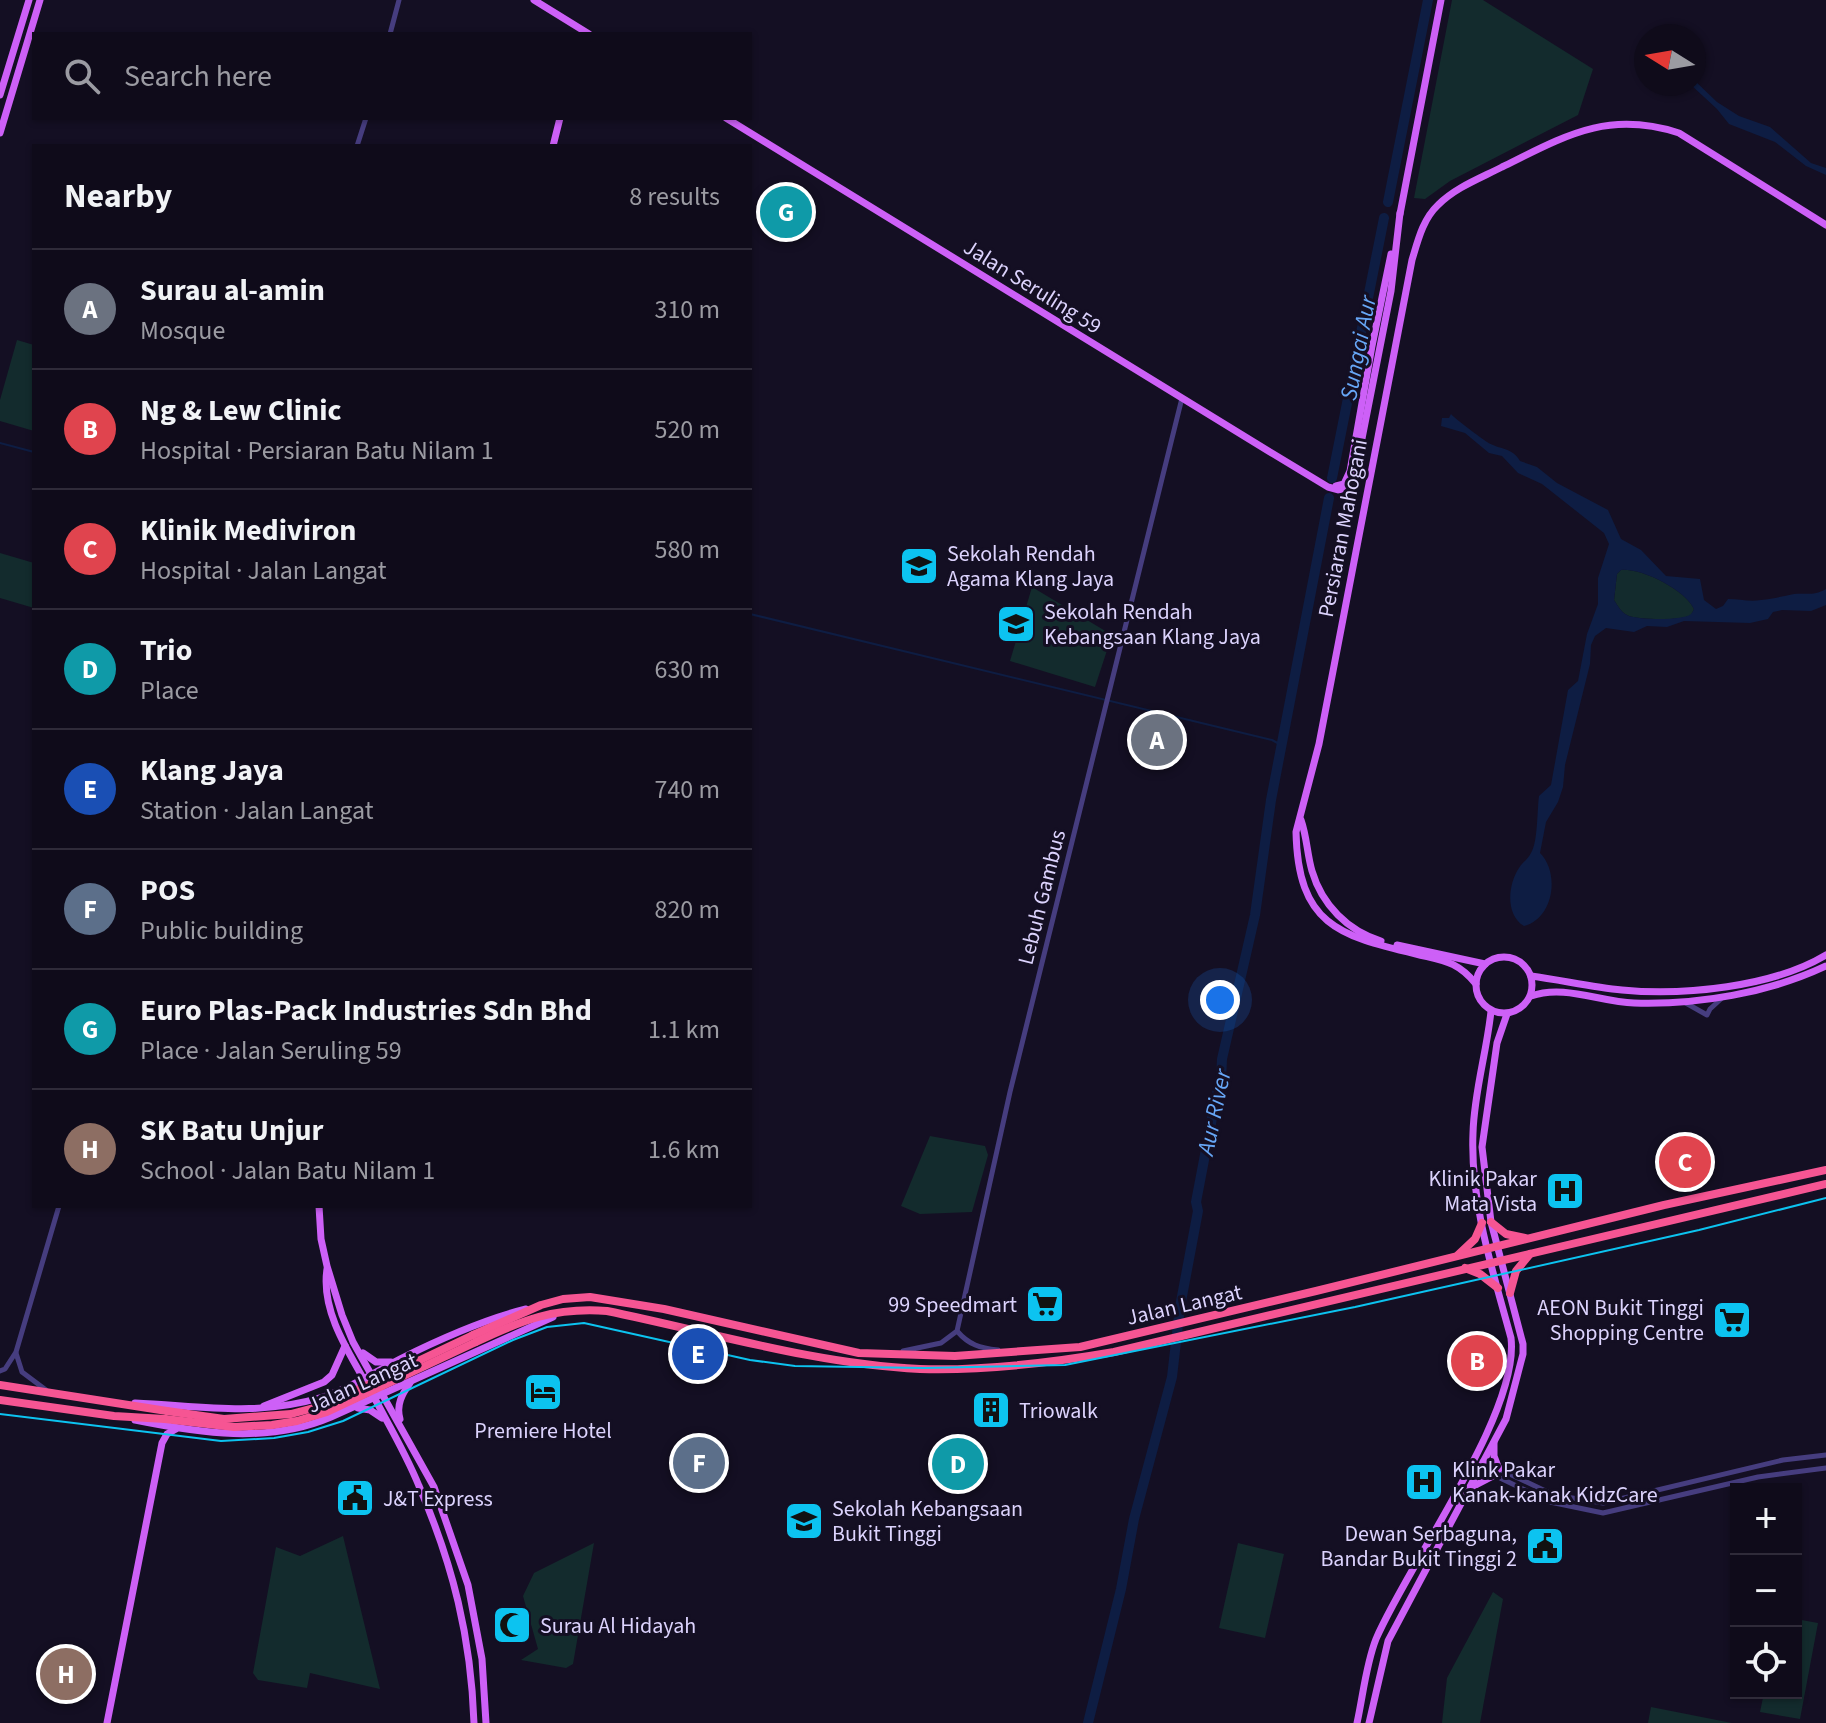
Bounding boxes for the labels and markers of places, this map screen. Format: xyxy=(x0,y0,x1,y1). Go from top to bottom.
pin: G xyxy=(760,182,812,242)
place label: Sekolah Rendah Agama Klang Jaya xyxy=(947,538,1114,595)
school or university icon: Sekolah Rendah Agama Klang Jaya xyxy=(898,545,940,587)
place label: Sekolah Rendah Kebangsaan Klang Jaya xyxy=(1044,596,1261,653)
school or university icon: Sekolah Rendah Kebangsaan Klang Jaya xyxy=(995,603,1037,645)
pin: A xyxy=(1131,710,1183,770)
pin: C xyxy=(1659,1132,1711,1192)
place label: Klinik Pakar Mata Vista xyxy=(1429,1163,1537,1220)
hospital icon: Klinik Pakar Mata Vista xyxy=(1544,1170,1586,1212)
supermarket icon: 99 Speedmart xyxy=(1024,1283,1066,1325)
place label: 99 Speedmart xyxy=(888,1289,1018,1321)
place label: AEON Bukit Tinggi Shopping Centre xyxy=(1537,1292,1704,1349)
supermarket icon: AEON Bukit Tinggi Shopping Centre xyxy=(1711,1299,1753,1341)
pin: E xyxy=(672,1324,724,1384)
pin: B xyxy=(1451,1331,1503,1391)
hotel icon: Premiere Hotel xyxy=(522,1371,564,1413)
building icon: Triowalk xyxy=(970,1389,1012,1431)
place label: Triowalk xyxy=(1019,1395,1098,1427)
place label: Premiere Hotel xyxy=(474,1415,612,1447)
pin: F xyxy=(673,1433,725,1493)
pin: D xyxy=(932,1434,984,1494)
place label: Klink Pakar Kanak-kanak KidzCare xyxy=(1452,1454,1658,1511)
hospital icon: Klink Pakar Kanak-kanak KidzCare xyxy=(1403,1461,1445,1503)
public building icon: J&T Express xyxy=(334,1477,376,1519)
place label: J&T Express xyxy=(383,1483,493,1515)
place label: Sekolah Kebangsaan Bukit Tinggi xyxy=(832,1493,1023,1550)
school or university icon: Sekolah Kebangsaan Bukit Tinggi xyxy=(783,1500,825,1542)
place label: Dewan Serbaguna, Bandar Bukit Tinggi 2 xyxy=(1320,1518,1517,1575)
public building icon: Dewan Serbaguna, Bandar Bukit Tinggi 2 xyxy=(1524,1525,1566,1567)
mosque icon: Surau Al Hidayah xyxy=(491,1604,533,1646)
place label: Surau Al Hidayah xyxy=(540,1610,696,1642)
pin: H xyxy=(40,1644,92,1704)

